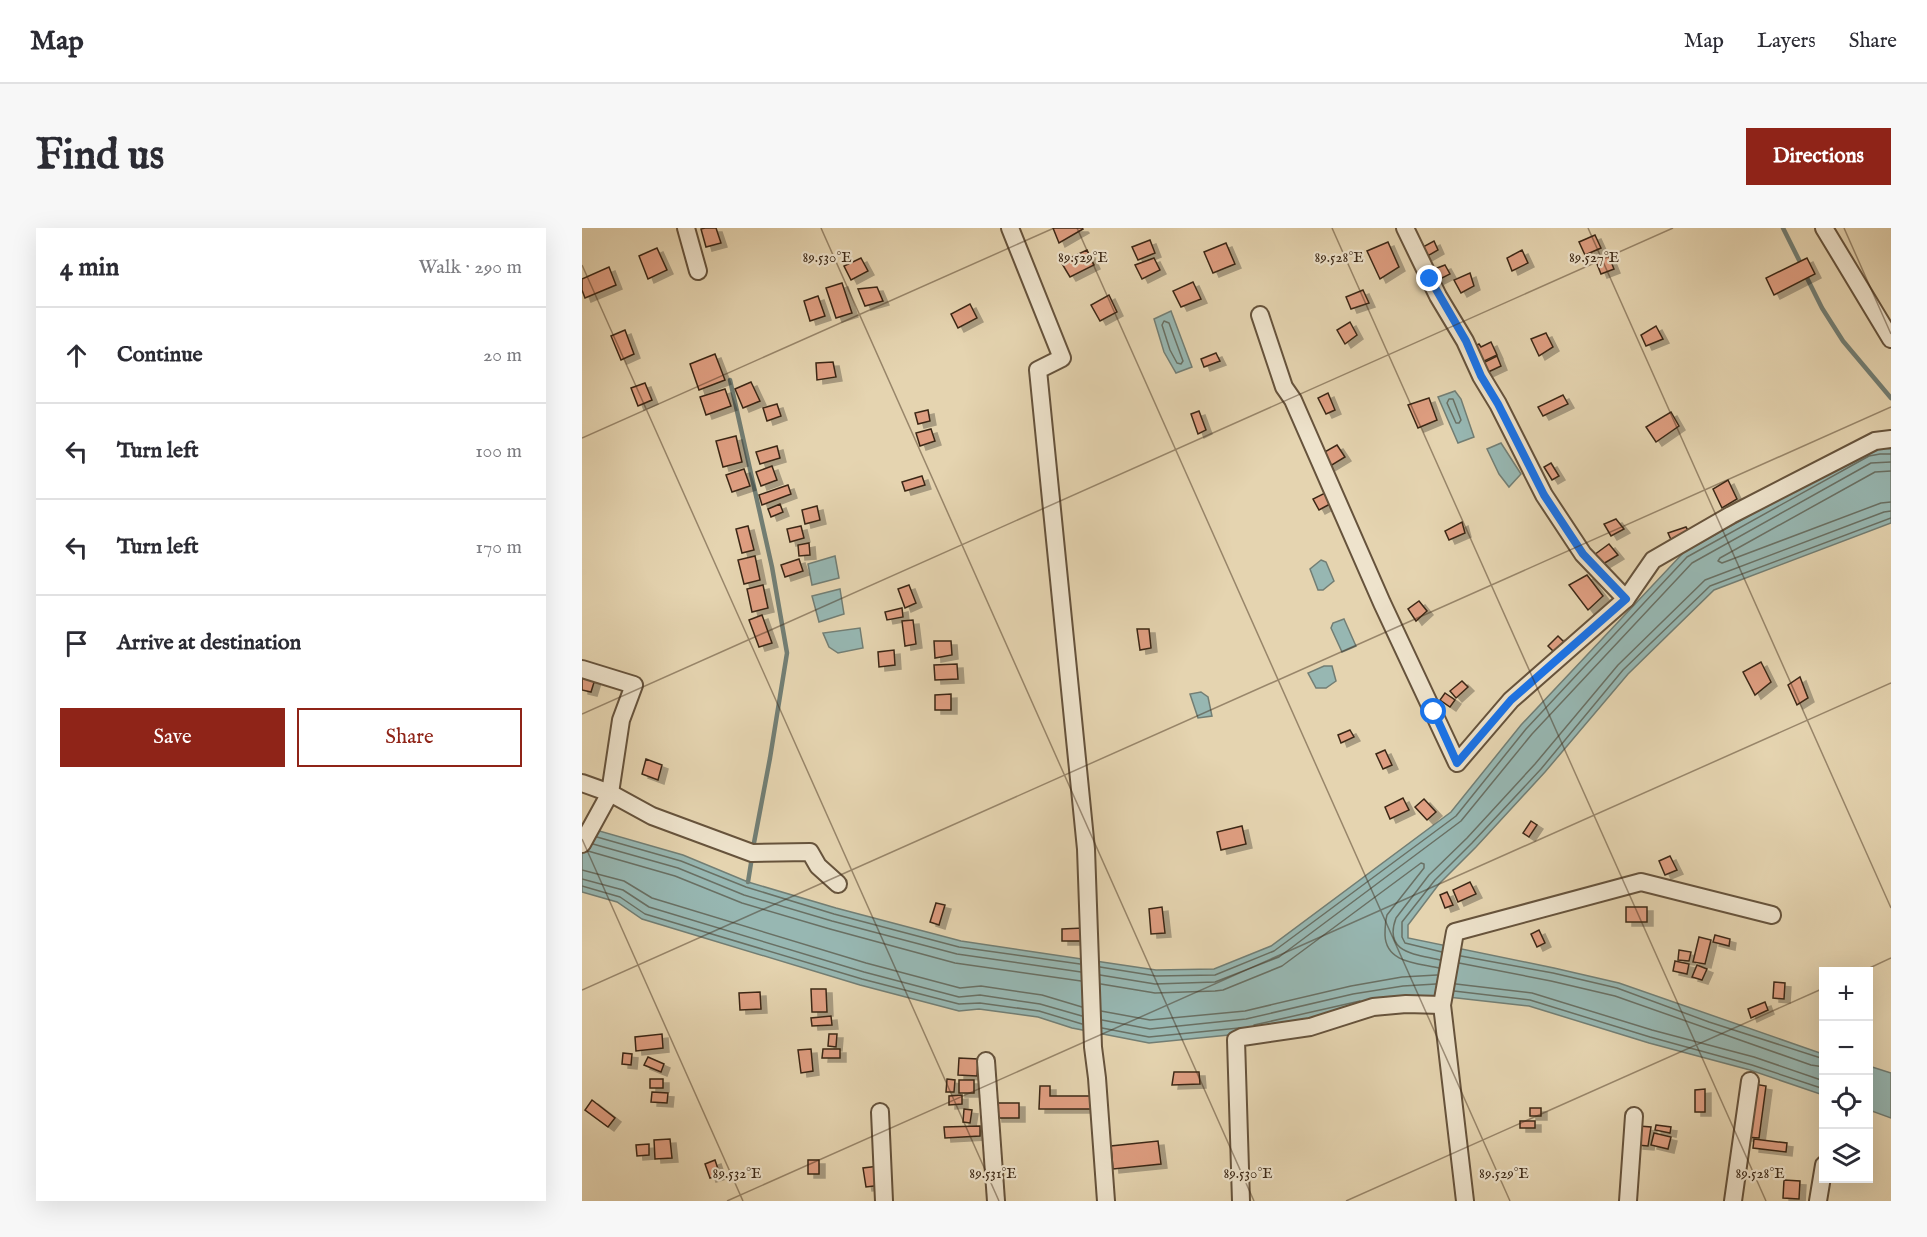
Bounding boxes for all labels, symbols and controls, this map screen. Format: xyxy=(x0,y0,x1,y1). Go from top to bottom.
text: Map xyxy=(30,24,84,59)
text: Map xyxy=(1684,28,1724,55)
text: Layers xyxy=(1757,28,1816,55)
text: Share xyxy=(1849,28,1897,55)
button: Directions xyxy=(1746,128,1891,185)
text: Find us xyxy=(36,130,164,183)
text: 89.530°E xyxy=(802,248,852,267)
text: 89.529°E xyxy=(1058,248,1108,267)
text: 89.528°E xyxy=(1314,248,1364,267)
text: 89.527°E xyxy=(1569,248,1619,267)
text: 4 min xyxy=(60,251,119,284)
text: Walk · 290 m xyxy=(418,255,522,280)
route end xyxy=(1416,265,1442,291)
icon: ahead xyxy=(60,339,93,372)
text: Continue xyxy=(117,341,203,369)
text: 20 m xyxy=(483,343,522,368)
icon: left xyxy=(60,435,93,468)
text: Turn left xyxy=(117,437,199,465)
text: 100 m xyxy=(475,439,522,464)
icon: left xyxy=(60,531,93,564)
text: Turn left xyxy=(117,533,199,561)
text: 170 m xyxy=(476,535,522,560)
icon: arrive xyxy=(60,627,93,660)
text: Arrive at destination xyxy=(117,629,301,657)
route start xyxy=(1420,698,1446,724)
button: Save xyxy=(60,708,285,767)
button: Share xyxy=(297,708,522,767)
map controls xyxy=(1819,967,1873,1183)
button: + xyxy=(1819,967,1873,1021)
button: − xyxy=(1819,1021,1873,1075)
button: locate xyxy=(1819,1075,1873,1129)
button: layers xyxy=(1819,1129,1873,1183)
text: 89.532°E xyxy=(713,1164,761,1183)
text: 89.531°E xyxy=(969,1164,1017,1183)
text: 89.530°E xyxy=(1223,1164,1273,1183)
text: 89.529°E xyxy=(1479,1164,1529,1183)
text: 89.528°E xyxy=(1735,1164,1785,1183)

